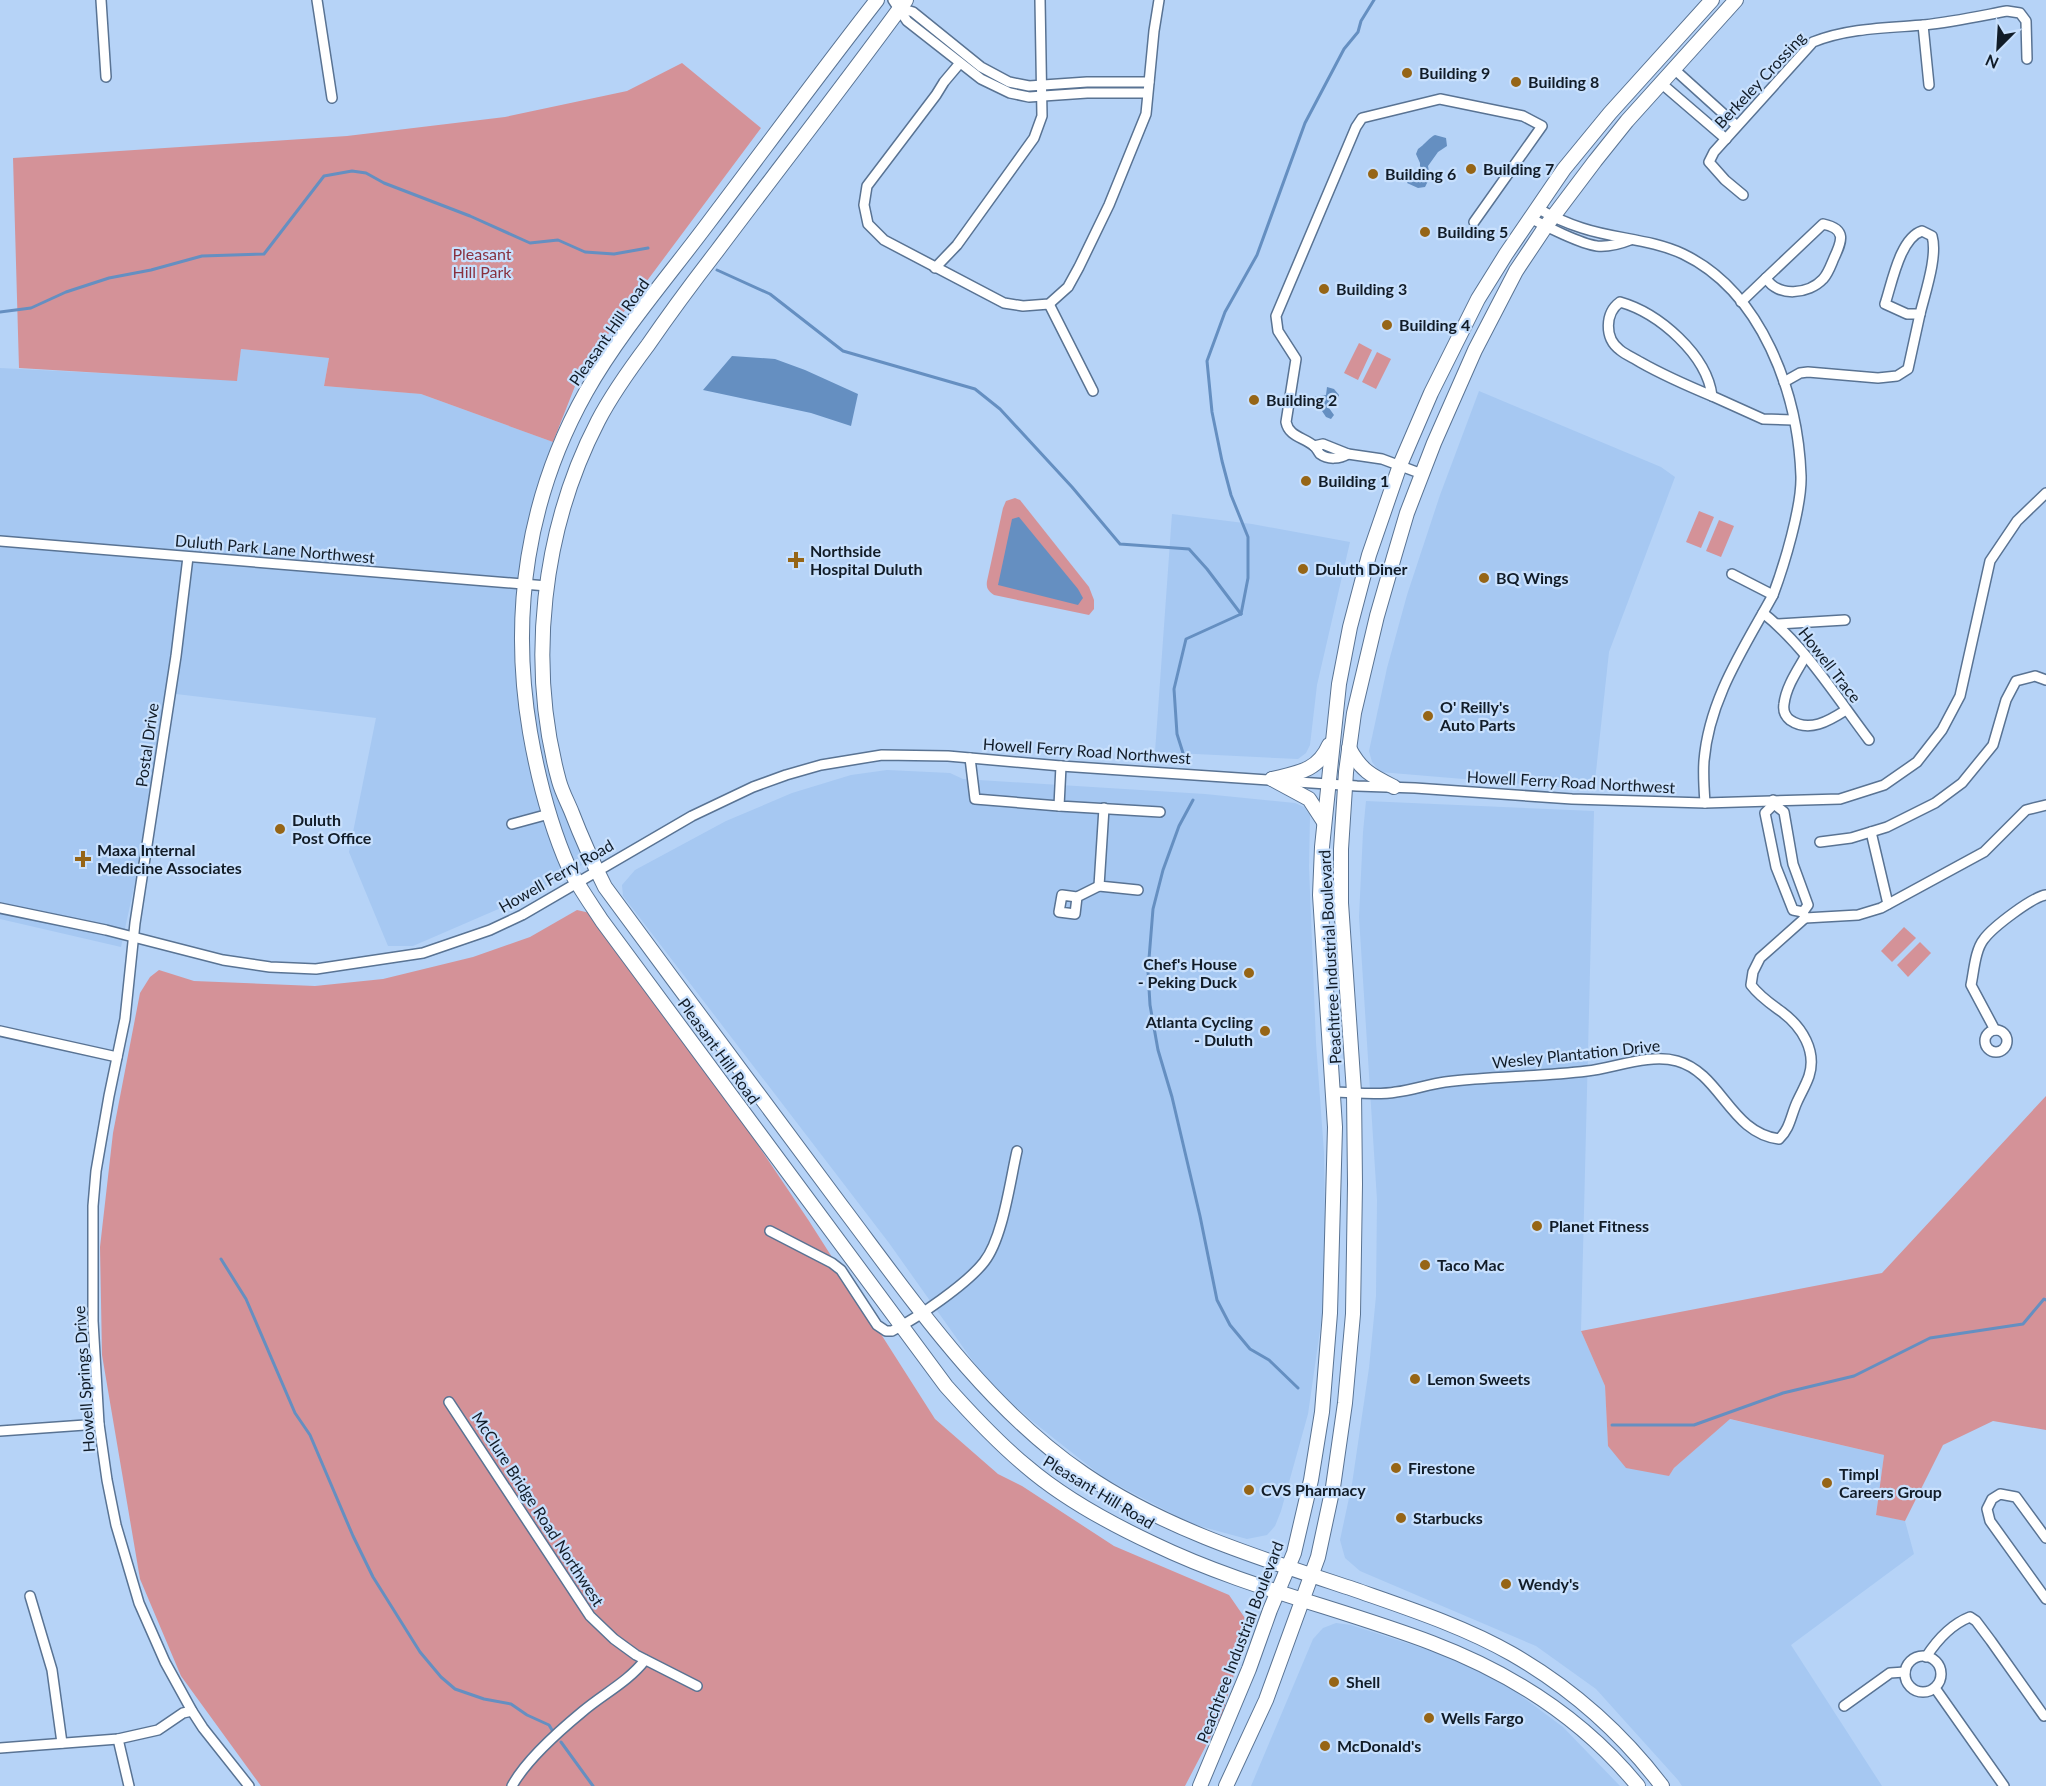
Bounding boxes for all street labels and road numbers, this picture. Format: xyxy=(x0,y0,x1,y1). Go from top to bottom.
street label: Berkeley Crossing xyxy=(1710,28,1809,132)
street label: Pleasant Hill Road xyxy=(565,275,653,389)
street label: Duluth Park Lane Northwest xyxy=(174,530,376,567)
street label: Howell Trace xyxy=(1795,623,1866,706)
street label: Postal Drive xyxy=(131,702,162,788)
street label: Howell Ferry Road Northwest xyxy=(982,734,1192,767)
street label: Howell Ferry Road Northwest xyxy=(1466,767,1676,796)
street label: Howell Ferry Road xyxy=(495,835,617,916)
street label: Peachtree Industrial Boulevard xyxy=(1314,849,1345,1065)
street label: Pleasant Hill Road xyxy=(675,994,764,1107)
street label: Wesley Plantation Drive xyxy=(1491,1035,1661,1072)
street label: Howell Springs Drive xyxy=(69,1305,98,1453)
street label: McClure Bridge Road Northwest xyxy=(468,1408,609,1610)
street label: Pleasant Hill Road xyxy=(1040,1451,1158,1532)
street label: Peachtree Industrial Boulevard xyxy=(1192,1538,1287,1745)

